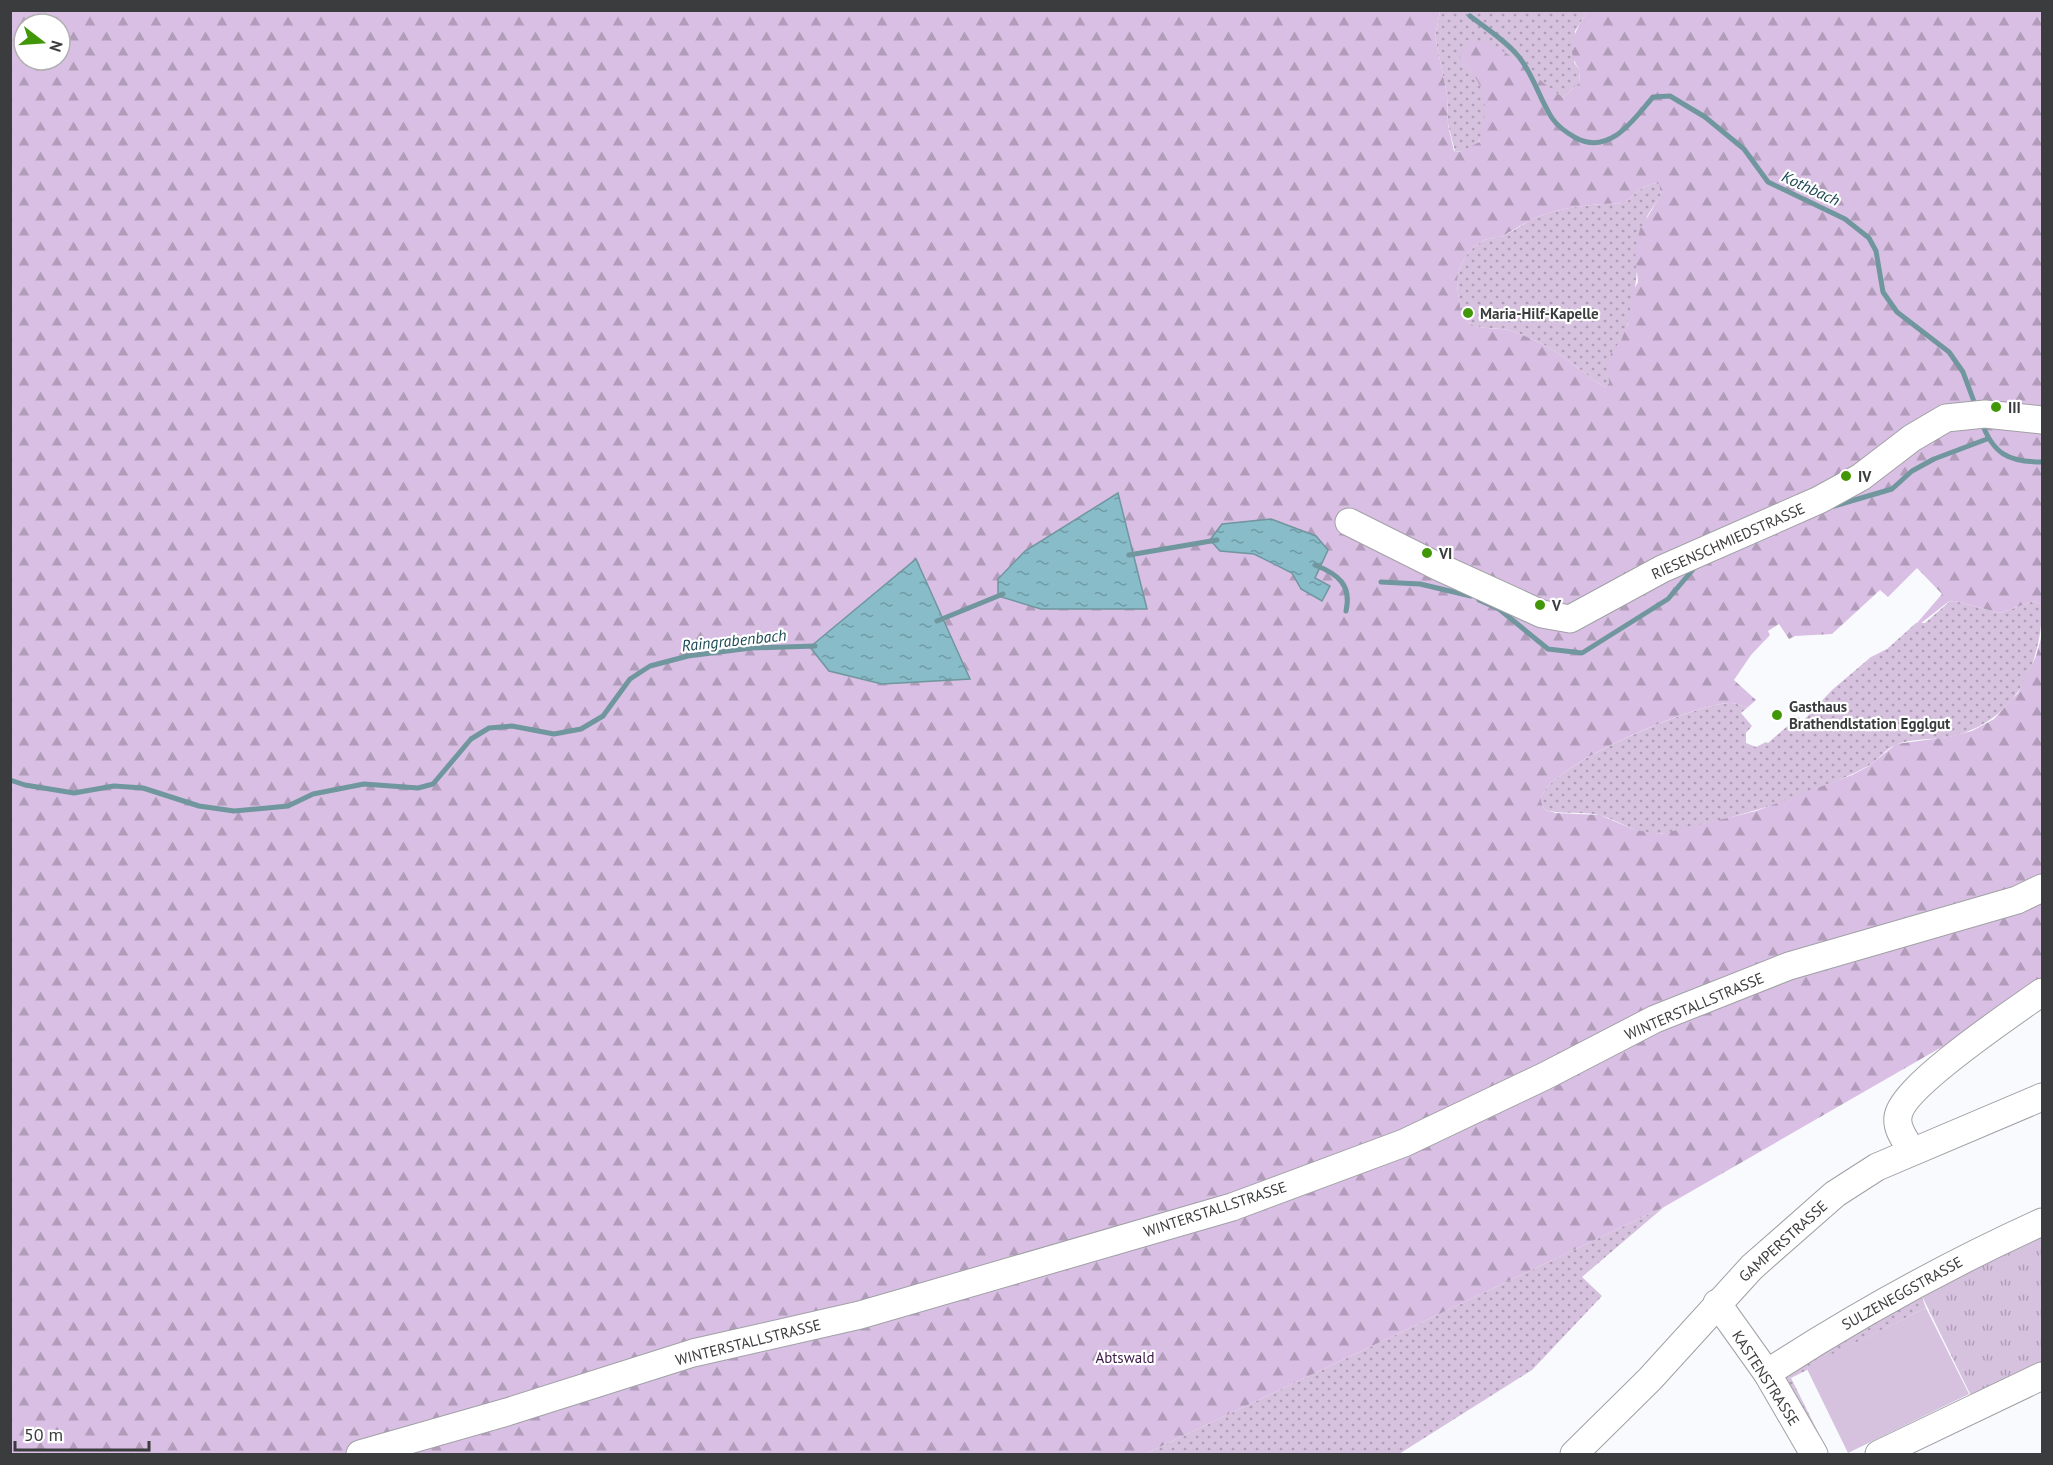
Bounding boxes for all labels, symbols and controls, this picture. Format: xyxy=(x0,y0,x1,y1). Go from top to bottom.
north arrow xyxy=(12,12,72,72)
text: N xyxy=(45,38,67,54)
water label: Kothbach xyxy=(1779,166,1843,210)
place label: Maria-Hilf-Kapelle xyxy=(1480,304,1599,323)
marker: Maria-Hilf-Kapelle xyxy=(1461,306,1475,320)
place label: III xyxy=(2008,398,2021,417)
marker: III xyxy=(1989,400,2003,414)
place label: IV xyxy=(1858,467,1872,486)
marker: IV xyxy=(1839,469,1853,483)
street label: RIESENSCHMIEDSTRASSE xyxy=(1648,499,1808,583)
place label: VI xyxy=(1438,544,1452,563)
marker: VI xyxy=(1420,546,1434,560)
place label: V xyxy=(1551,596,1562,615)
marker: V xyxy=(1533,598,1547,612)
water label: Raingrabenbach xyxy=(681,625,787,655)
place label: Gasthaus Brathendlstation Egglgut xyxy=(1789,697,1951,733)
marker: Gasthaus Brathendlstation Egglgut xyxy=(1770,708,1784,722)
street label: WINTERSTALLSTRASSE xyxy=(1622,968,1766,1044)
street label: WINTERSTALLSTRASSE xyxy=(1141,1177,1289,1241)
street label: GAMPERSTRASSE xyxy=(1735,1196,1831,1286)
street label: SULZENEGGSTRASSE xyxy=(1838,1252,1966,1334)
street label: WINTERSTALLSTRASSE xyxy=(673,1315,823,1369)
street label: KASTENSTRASSE xyxy=(1728,1327,1804,1429)
park label: Abtswald xyxy=(1095,1348,1155,1367)
scale bar xyxy=(15,1414,148,1452)
text: 50 m xyxy=(24,1423,63,1446)

